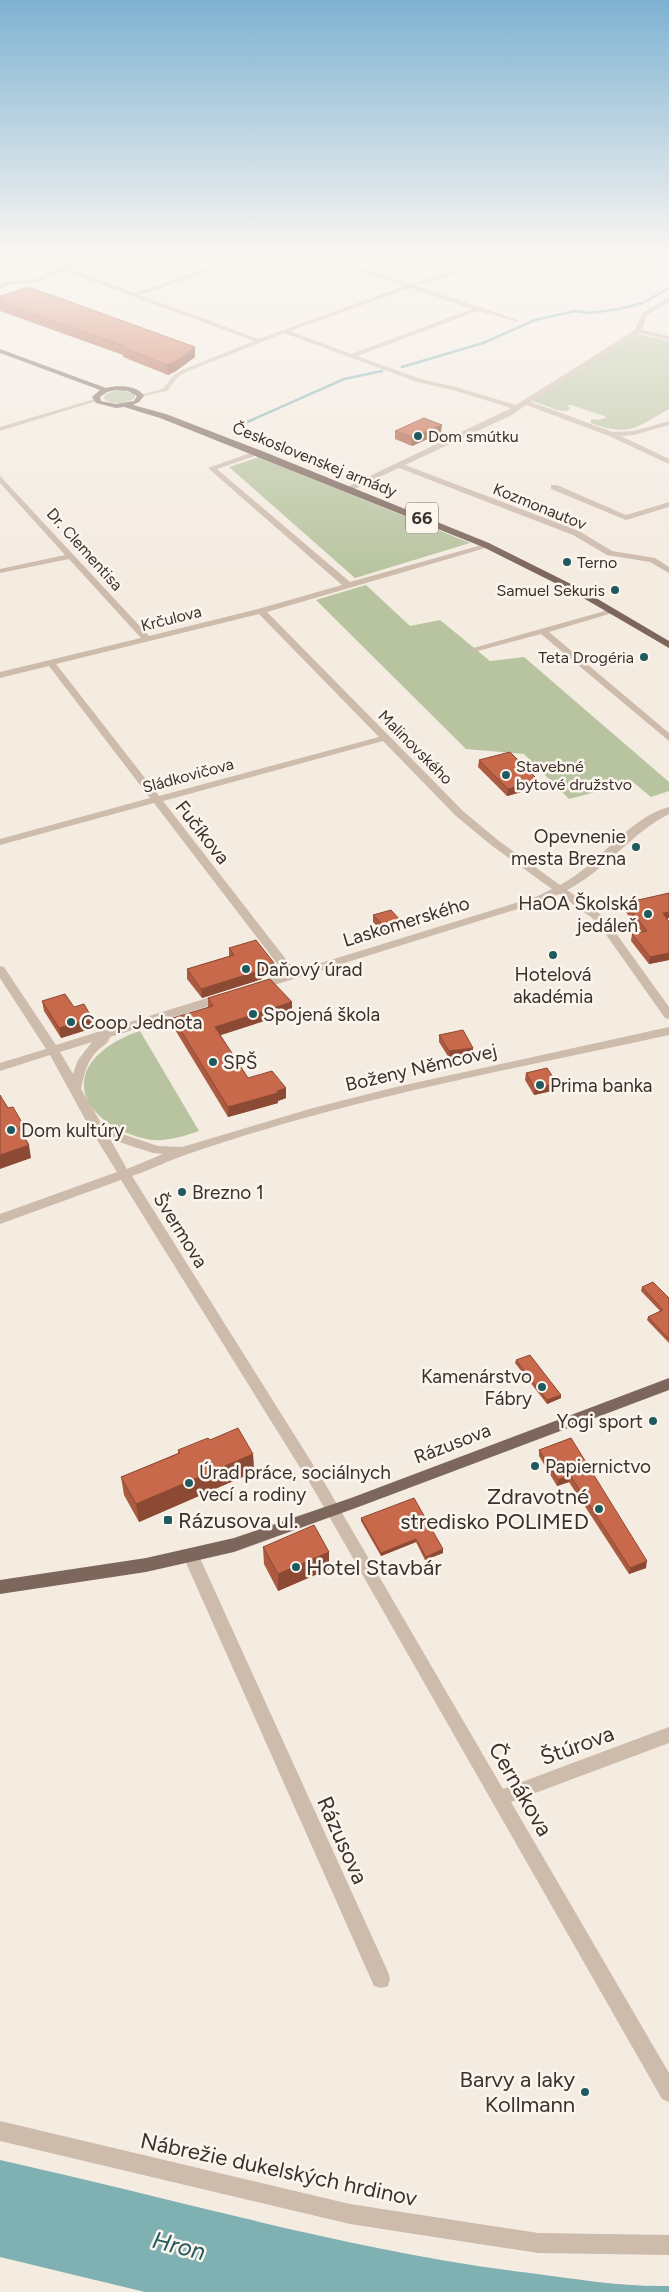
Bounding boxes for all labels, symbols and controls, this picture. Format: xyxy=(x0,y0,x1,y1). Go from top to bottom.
street label: Československej armády xyxy=(230,418,400,501)
place label: Dom smútku xyxy=(428,427,519,446)
marker: Dom smútku xyxy=(412,430,424,442)
street label: Kozmonautov xyxy=(490,479,590,534)
road number: 66 xyxy=(406,502,438,534)
street label: Dr. Clementisa xyxy=(43,504,127,594)
place label: Terno xyxy=(577,553,617,572)
marker: Terno xyxy=(561,556,573,568)
place label: Samuel Sekuris xyxy=(496,581,605,600)
marker: Samuel Sekuris xyxy=(609,584,621,596)
street label: Krčulova xyxy=(139,602,203,635)
place label: Teta Drogéria xyxy=(538,648,634,667)
marker: Teta Drogéria xyxy=(638,651,650,663)
street label: Malinovského xyxy=(375,706,457,788)
street label: Sládkovičova xyxy=(140,754,236,797)
place label: Stavebné bytové družstvo xyxy=(516,757,632,794)
marker: Stavebné bytové družstvo xyxy=(500,769,512,781)
street label: Fučíkova xyxy=(171,796,235,869)
place label: Opevnenie mesta Brezna xyxy=(511,825,626,870)
marker: Opevnenie mesta Brezna xyxy=(630,841,642,853)
street label: Laskomerského xyxy=(340,891,472,952)
place label: HaOA Školská jedáleň xyxy=(518,892,638,937)
marker: HaOA Školská jedáleň xyxy=(642,908,654,920)
marker: Hotelová akadémia xyxy=(547,949,559,961)
place label: Daňový úrad xyxy=(256,958,363,981)
marker: Daňový úrad xyxy=(240,963,252,975)
place label: Hotelová akadémia xyxy=(513,963,593,1008)
place label: Spojená škola xyxy=(263,1003,380,1026)
marker: Spojená škola xyxy=(247,1008,259,1020)
place label: Coop Jednota xyxy=(81,1011,202,1034)
marker: Coop Jednota xyxy=(65,1016,77,1028)
street label: Boženy Němcovej xyxy=(343,1039,499,1096)
place label: SPŠ xyxy=(223,1051,257,1074)
marker: SPŠ xyxy=(207,1056,219,1068)
place label: Prima banka xyxy=(550,1074,652,1097)
marker: Prima banka xyxy=(534,1079,546,1091)
place label: Dom kultúry xyxy=(21,1119,124,1142)
marker: Dom kultúry xyxy=(5,1124,17,1136)
place label: Brezno 1 xyxy=(192,1181,264,1204)
marker: Brezno 1 xyxy=(176,1186,188,1198)
street label: Švermova xyxy=(148,1188,213,1272)
place label: Kamenárstvo Fábry xyxy=(421,1365,532,1410)
marker: Kamenárstvo Fábry xyxy=(536,1381,548,1393)
place label: Yogi sport xyxy=(557,1410,643,1433)
marker: Yogi sport xyxy=(647,1415,659,1427)
street label: Rázusova xyxy=(410,1418,494,1469)
place label: Papiernictvo xyxy=(545,1455,651,1478)
marker: Papiernictvo xyxy=(529,1460,541,1472)
place label: Úrad práce, sociálnych vecí a rodiny xyxy=(199,1461,391,1506)
marker: Úrad práce, sociálnych vecí a rodiny xyxy=(183,1477,195,1489)
place label: Zdravotné stredisko POLIMED xyxy=(400,1483,589,1535)
marker: Zdravotné stredisko POLIMED xyxy=(593,1503,605,1515)
place label: Rázusova ul. xyxy=(178,1507,298,1534)
marker: Rázusova ul. xyxy=(162,1514,174,1526)
place label: Hotel Stavbár xyxy=(306,1554,442,1581)
marker: Hotel Stavbár xyxy=(290,1561,302,1573)
street label: Štúrova xyxy=(537,1720,618,1771)
street label: Černákova xyxy=(483,1737,558,1841)
street label: Rázusova xyxy=(311,1792,374,1888)
place label: Barvy a laky Kollmann xyxy=(459,2066,575,2118)
marker: Barvy a laky Kollmann xyxy=(579,2086,591,2098)
street label: Nábrežie dukelských hrdinov xyxy=(138,2127,420,2212)
water label: Hron xyxy=(150,2225,209,2266)

